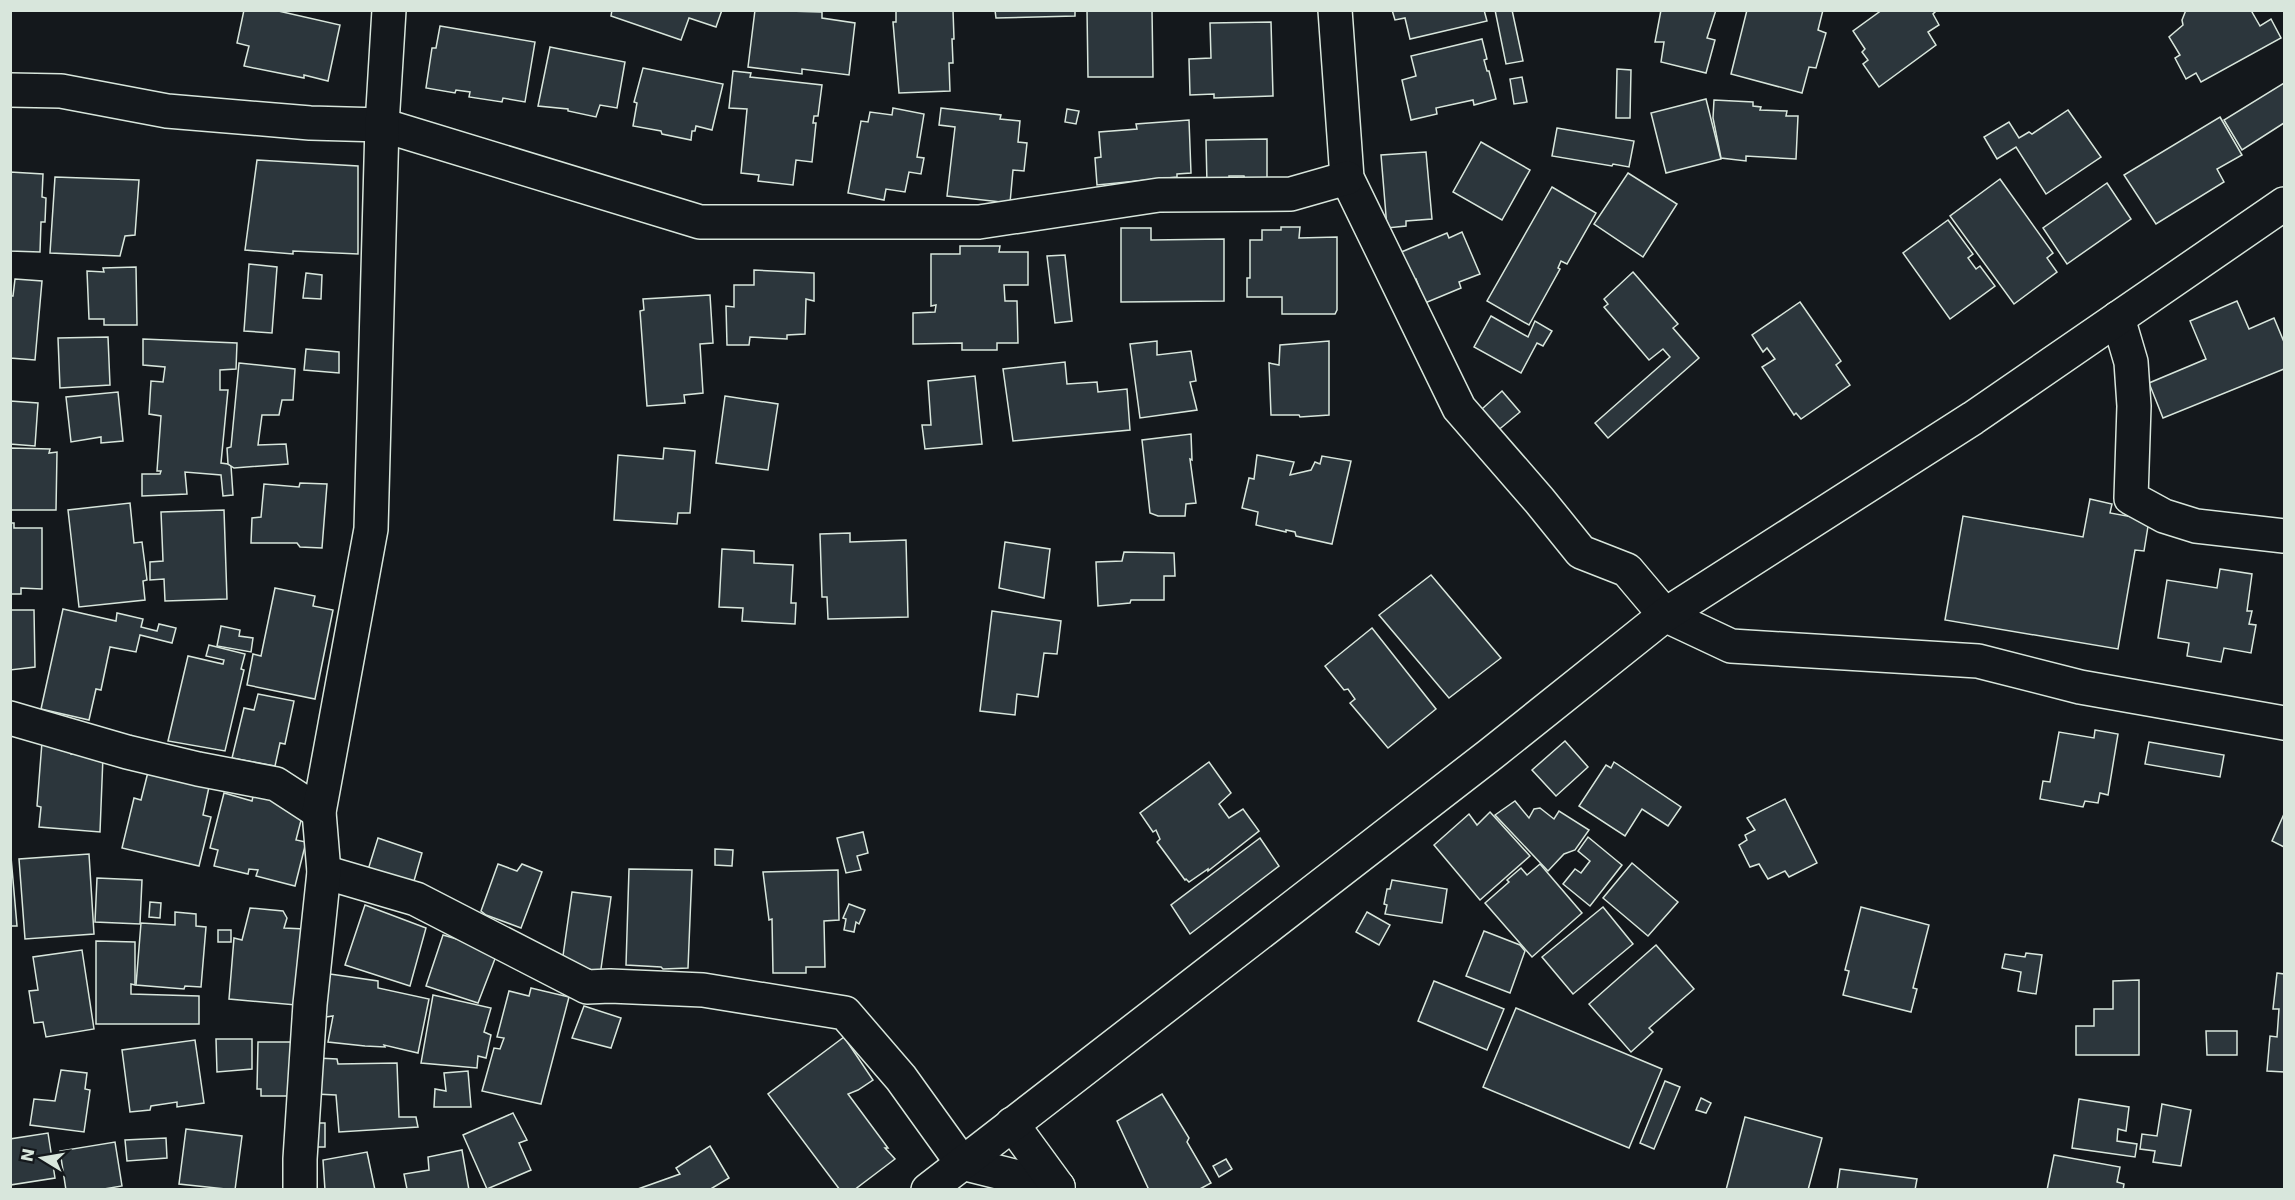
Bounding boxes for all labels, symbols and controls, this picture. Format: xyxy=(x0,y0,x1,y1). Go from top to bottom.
north arrow xyxy=(12,1128,72,1188)
text: N xyxy=(17,1147,38,1164)

